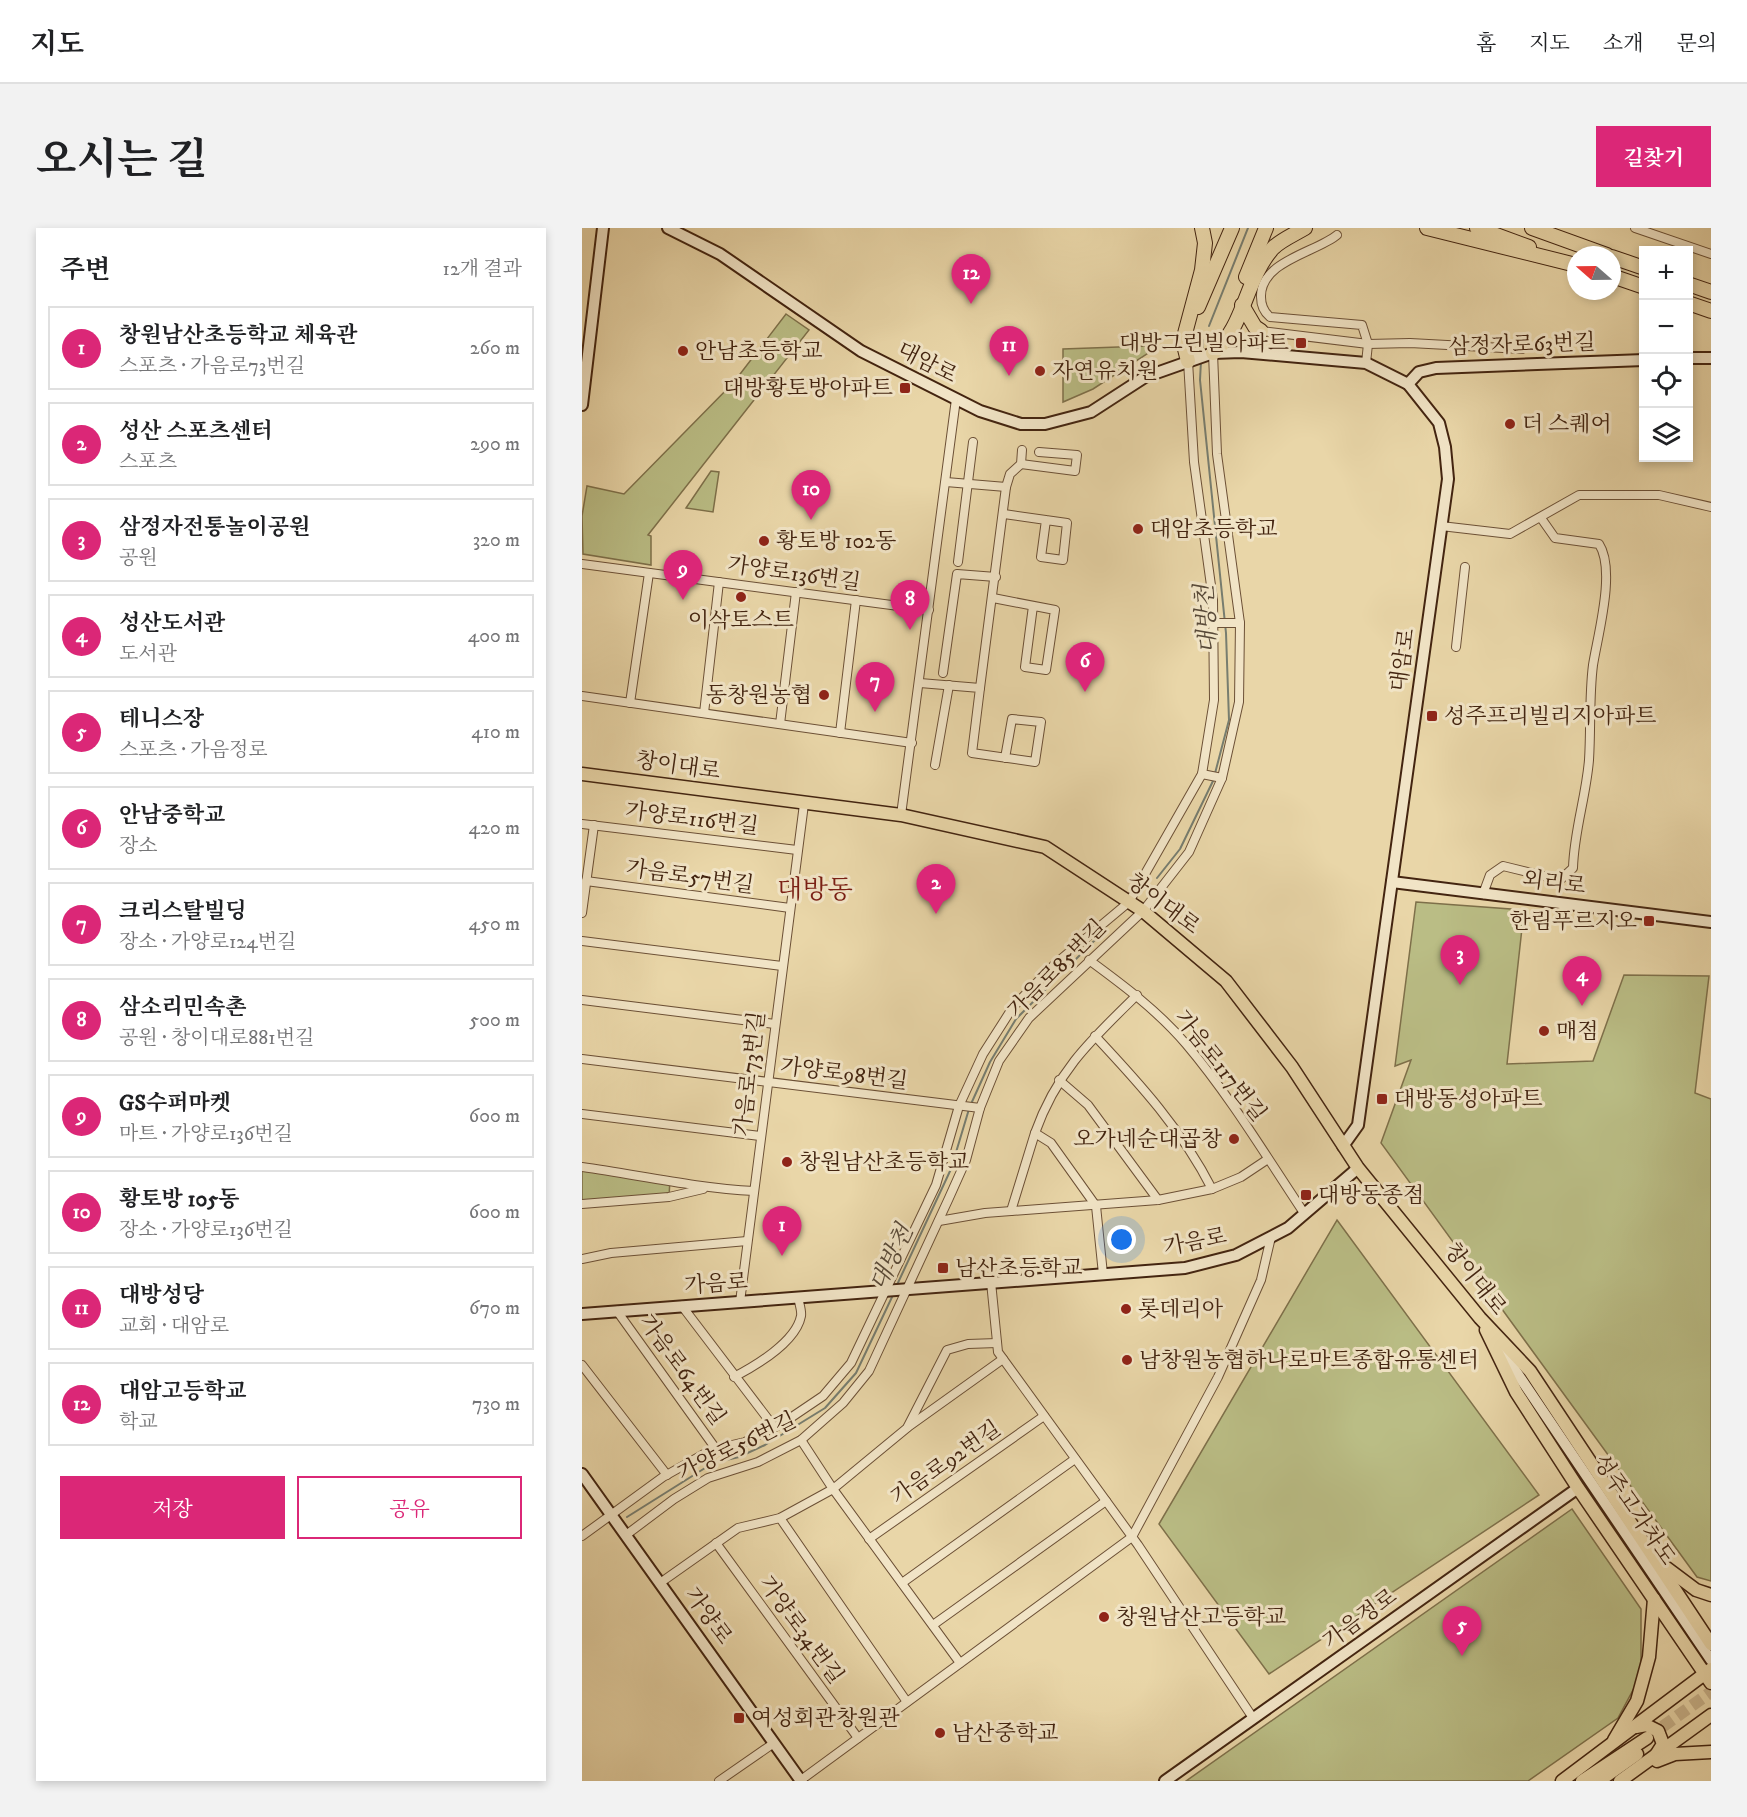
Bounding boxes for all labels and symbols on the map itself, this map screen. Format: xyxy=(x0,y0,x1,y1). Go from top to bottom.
north arrow xyxy=(1567,246,1621,300)
pin: 12 xyxy=(952,254,990,304)
pin: 11 xyxy=(990,326,1028,376)
street label: 삼정자로63번길 xyxy=(1448,329,1596,361)
place label: 대방그린빌아파트 xyxy=(1119,330,1289,357)
street label: 대암로 xyxy=(892,336,962,390)
marker: 대방그린빌아파트 xyxy=(1294,336,1308,350)
place label: 안남초등학교 xyxy=(695,338,823,365)
marker: 안남초등학교 xyxy=(676,344,690,358)
place label: 자연유치원 xyxy=(1052,358,1158,385)
marker: 자연유치원 xyxy=(1033,364,1047,378)
place label: 대방황토방아파트 xyxy=(723,375,893,402)
marker: 대방황토방아파트 xyxy=(898,381,912,395)
place label: 더 스퀘어 xyxy=(1522,411,1612,438)
marker: 더 스퀘어 xyxy=(1503,417,1517,431)
pin: 10 xyxy=(792,470,830,520)
place label: 대암초등학교 xyxy=(1150,516,1278,543)
marker: 대암초등학교 xyxy=(1131,522,1145,536)
place label: 황토방 102동 xyxy=(776,528,896,555)
marker: 황토방 102동 xyxy=(757,534,771,548)
pin: 9 xyxy=(664,550,702,600)
street label: 가양로136번길 xyxy=(726,551,862,597)
pin: 8 xyxy=(890,580,930,630)
water label: 대방천 xyxy=(1189,581,1224,655)
marker: 이삭토스트 xyxy=(734,590,748,604)
place label: 이삭토스트 xyxy=(688,607,794,634)
street label: 대암로 xyxy=(1385,627,1421,693)
pin: 6 xyxy=(1066,642,1104,692)
pin: 7 xyxy=(856,662,894,712)
place label: 동창원농협 xyxy=(706,682,812,709)
marker: 동창원농협 xyxy=(817,688,831,702)
place label: 성주프리빌리지아파트 xyxy=(1444,703,1657,730)
marker: 성주프리빌리지아파트 xyxy=(1425,709,1439,723)
street label: 창이대로 xyxy=(634,747,722,785)
street label: 가양로116번길 xyxy=(624,797,760,841)
street label: 가음로57번길 xyxy=(624,855,756,899)
pin: 2 xyxy=(916,864,956,914)
street label: 외리로 xyxy=(1521,866,1587,900)
street label: 창이대로 xyxy=(1121,868,1205,940)
district label: 대방동 xyxy=(777,874,853,907)
place label: 한림푸르지오 xyxy=(1509,908,1637,935)
street label: 가음로85번길 xyxy=(1002,914,1112,1024)
marker: 한림푸르지오 xyxy=(1642,914,1656,928)
pin: 3 xyxy=(1440,936,1480,985)
pin: 4 xyxy=(1562,956,1602,1006)
street label: 가음로117번길 xyxy=(1168,1005,1272,1127)
street label: 가음로73번길 xyxy=(729,1010,771,1138)
place label: 매점 xyxy=(1556,1018,1599,1045)
marker: 매점 xyxy=(1537,1024,1551,1038)
street label: 가양로98번길 xyxy=(779,1053,909,1095)
place label: 대방동성아파트 xyxy=(1394,1086,1543,1113)
marker: 대방동성아파트 xyxy=(1375,1092,1389,1106)
place label: 오가네순대곱창 xyxy=(1073,1126,1223,1153)
marker: 오가네순대곱창 xyxy=(1227,1132,1241,1146)
place label: 창원남산초등학교 xyxy=(799,1149,969,1176)
marker: 창원남산초등학교 xyxy=(780,1155,794,1169)
place label: 대방동종점 xyxy=(1318,1182,1424,1209)
marker: 대방동종점 xyxy=(1299,1188,1313,1202)
pin: 1 xyxy=(762,1206,802,1256)
water label: 대방천 xyxy=(864,1219,921,1296)
street label: 가음로 xyxy=(1161,1223,1229,1261)
your location xyxy=(1107,1225,1136,1254)
street label: 창이대로 xyxy=(1438,1237,1512,1321)
place label: 남산초등학교 xyxy=(955,1255,1083,1282)
marker: 남산초등학교 xyxy=(936,1261,950,1275)
street label: 가음로 xyxy=(683,1268,749,1300)
place label: 롯데리아 xyxy=(1138,1296,1224,1323)
marker: 롯데리아 xyxy=(1119,1302,1133,1316)
street label: 가음로64번길 xyxy=(633,1309,731,1431)
place label: 남창원농협하나로마트종합유통센터 xyxy=(1139,1347,1479,1374)
marker: 남창원농협하나로마트종합유통센터 xyxy=(1120,1353,1134,1367)
street label: 가양로56번길 xyxy=(673,1407,801,1487)
street label: 가음로92번길 xyxy=(886,1415,1006,1511)
street label: 성주고가차도 xyxy=(1587,1450,1681,1570)
street label: 가양로34번길 xyxy=(753,1571,849,1689)
street label: 가양로 xyxy=(678,1582,738,1650)
street label: 가음정로 xyxy=(1318,1583,1402,1655)
place label: 창원남산고등학교 xyxy=(1116,1604,1286,1631)
pin: 5 xyxy=(1442,1606,1482,1656)
marker: 창원남산고등학교 xyxy=(1097,1610,1111,1624)
place label: 여성회관창원관 xyxy=(751,1705,901,1732)
marker: 여성회관창원관 xyxy=(732,1711,746,1725)
place label: 남산중학교 xyxy=(952,1720,1058,1747)
marker: 남산중학교 xyxy=(933,1726,947,1740)

